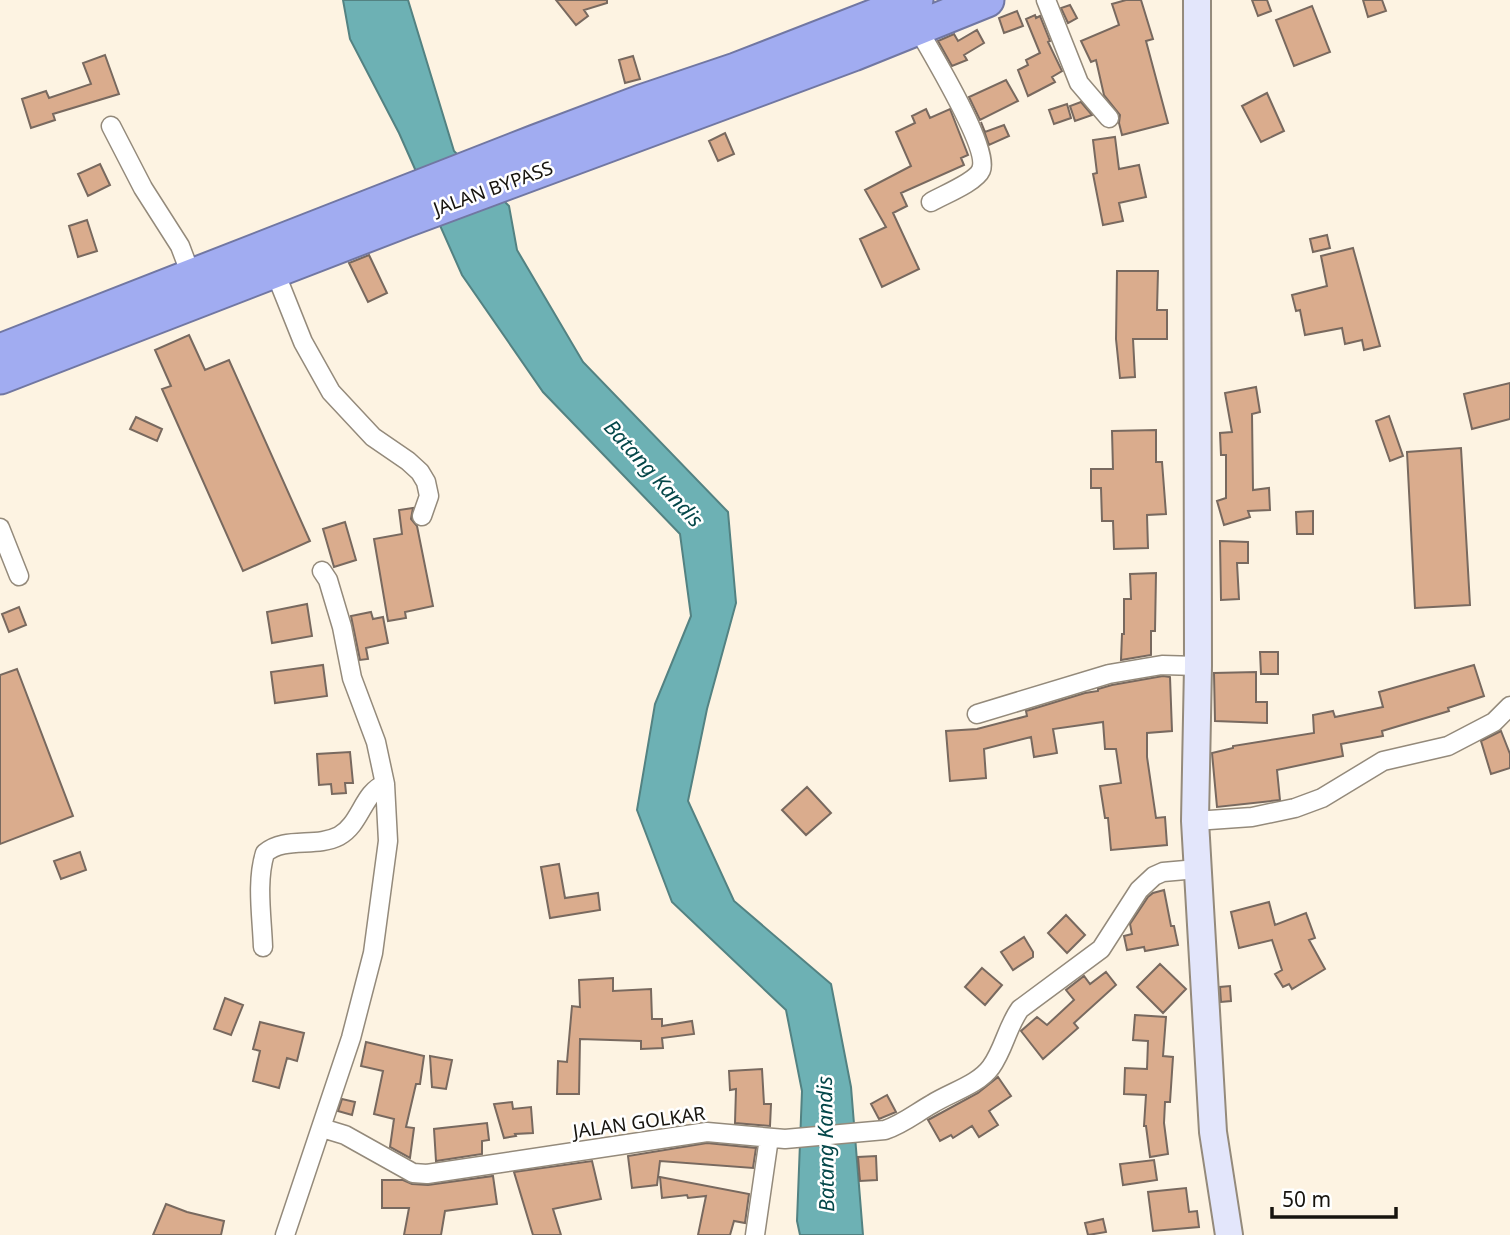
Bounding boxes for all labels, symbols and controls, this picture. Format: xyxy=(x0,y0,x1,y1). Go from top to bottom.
street label: JALAN BYPASS xyxy=(428,154,556,222)
water label: Batang Kandis xyxy=(598,413,710,533)
water label: Batang Kandis xyxy=(810,1076,840,1212)
street label: JALAN GOLKAR xyxy=(569,1100,707,1144)
scale bar xyxy=(1272,1176,1396,1220)
text: 50 m xyxy=(1282,1185,1331,1213)

